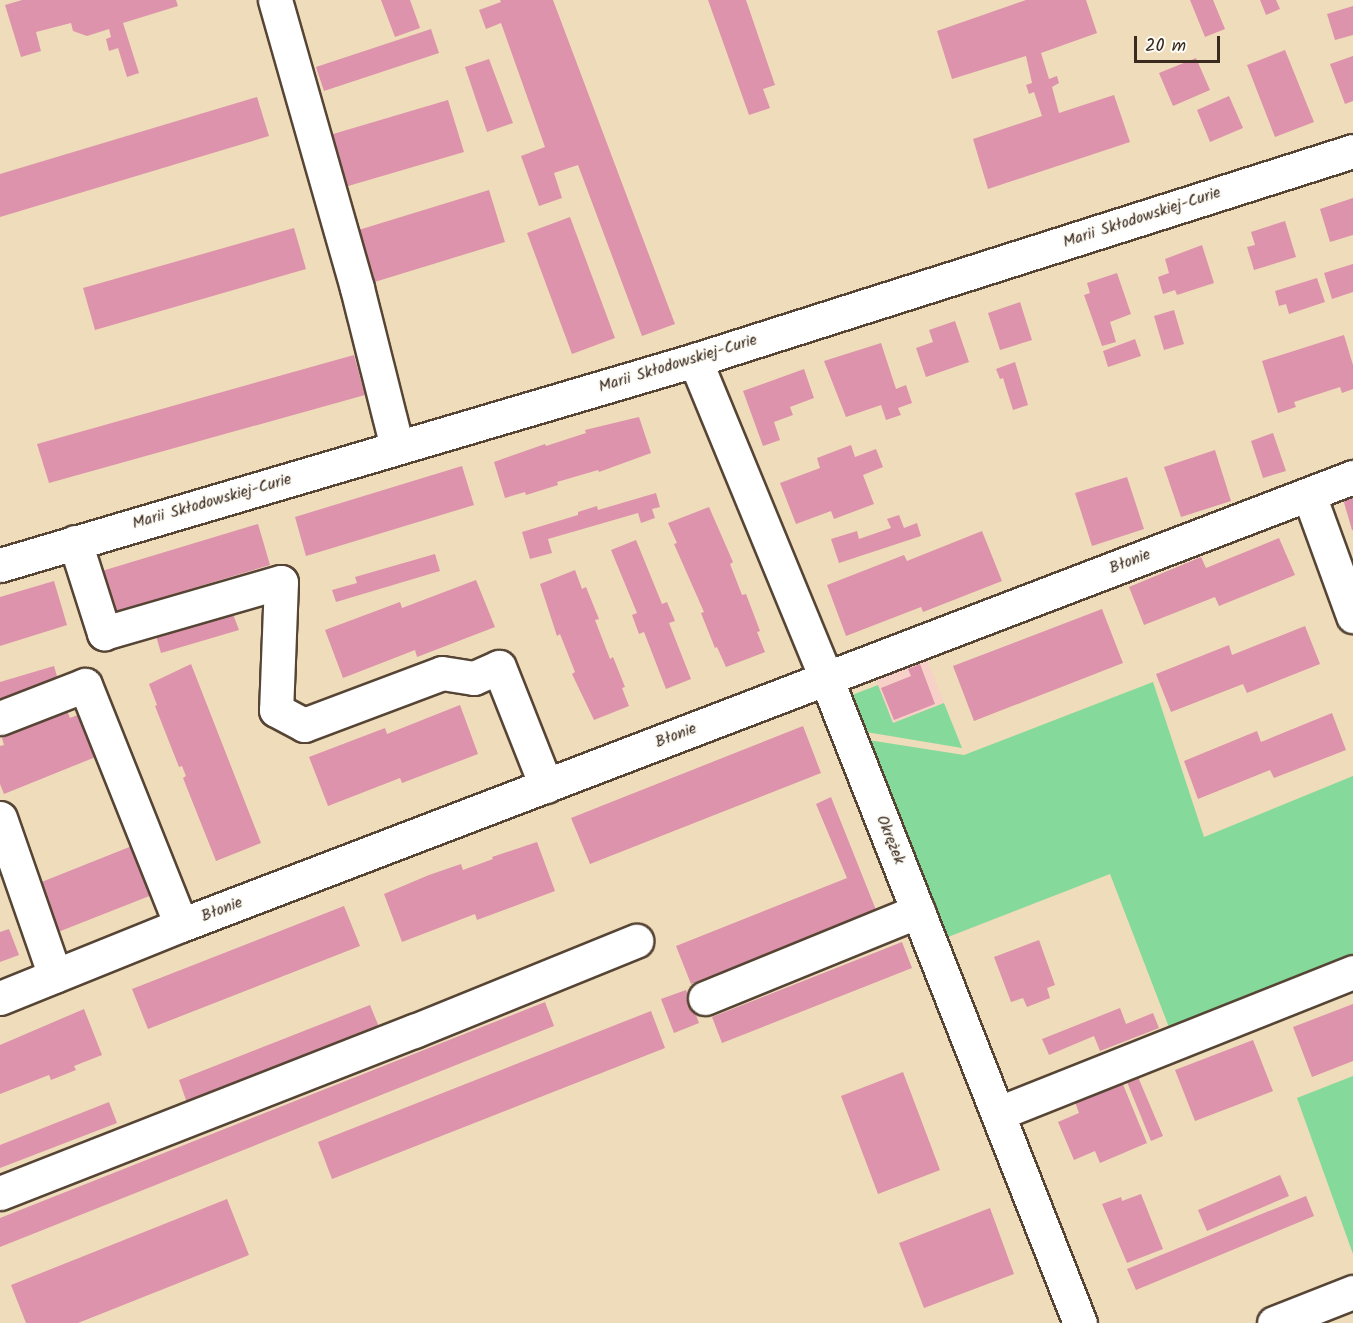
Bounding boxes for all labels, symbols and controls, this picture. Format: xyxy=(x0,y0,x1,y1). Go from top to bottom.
scale bar xyxy=(1137,24,1222,62)
text: 20 m xyxy=(1145,32,1186,61)
street label: Marii Skłodowskiej-Curie xyxy=(1061,183,1223,253)
street label: Marii Skłodowskiej-Curie xyxy=(596,331,760,397)
street label: Marii Skłodowskiej-Curie xyxy=(130,470,294,534)
street label: Błonie xyxy=(1107,545,1153,579)
street label: Błonie xyxy=(653,719,699,753)
street label: Okrężek xyxy=(872,813,908,867)
street label: Błonie xyxy=(199,893,245,927)

